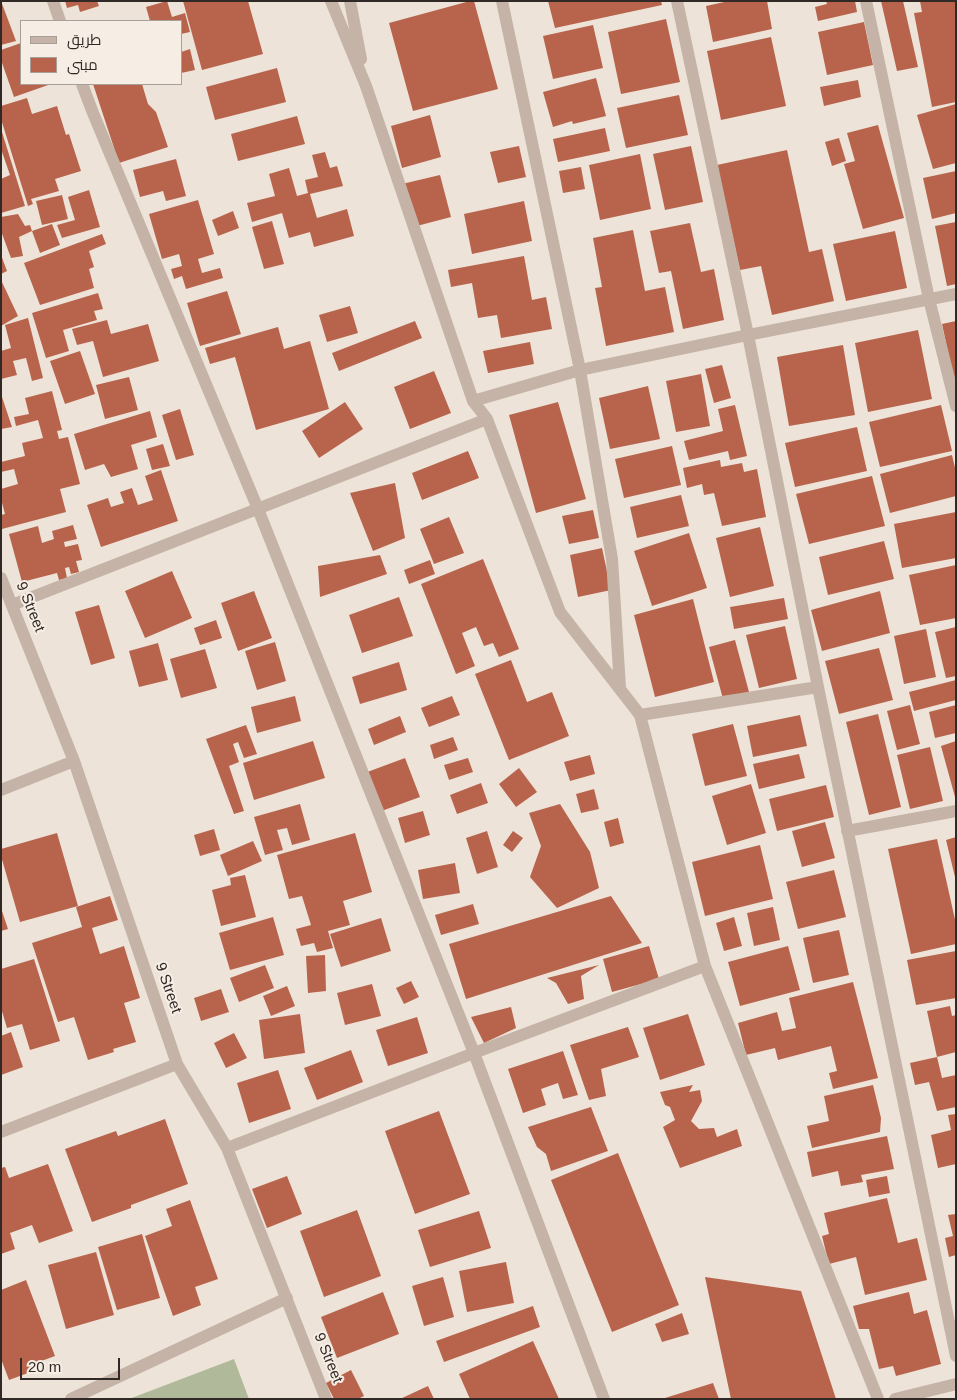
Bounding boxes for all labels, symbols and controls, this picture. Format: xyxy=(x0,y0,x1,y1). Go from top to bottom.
legend xyxy=(20,20,182,85)
text: طريق xyxy=(67,31,101,48)
text: مبنى xyxy=(67,56,98,73)
street label: 9 Street xyxy=(12,579,48,635)
street label: 9 Street xyxy=(151,960,185,1016)
street label: 9 Street xyxy=(310,1330,346,1386)
scale bar xyxy=(22,1348,122,1380)
text: 20 m xyxy=(28,1358,61,1375)

